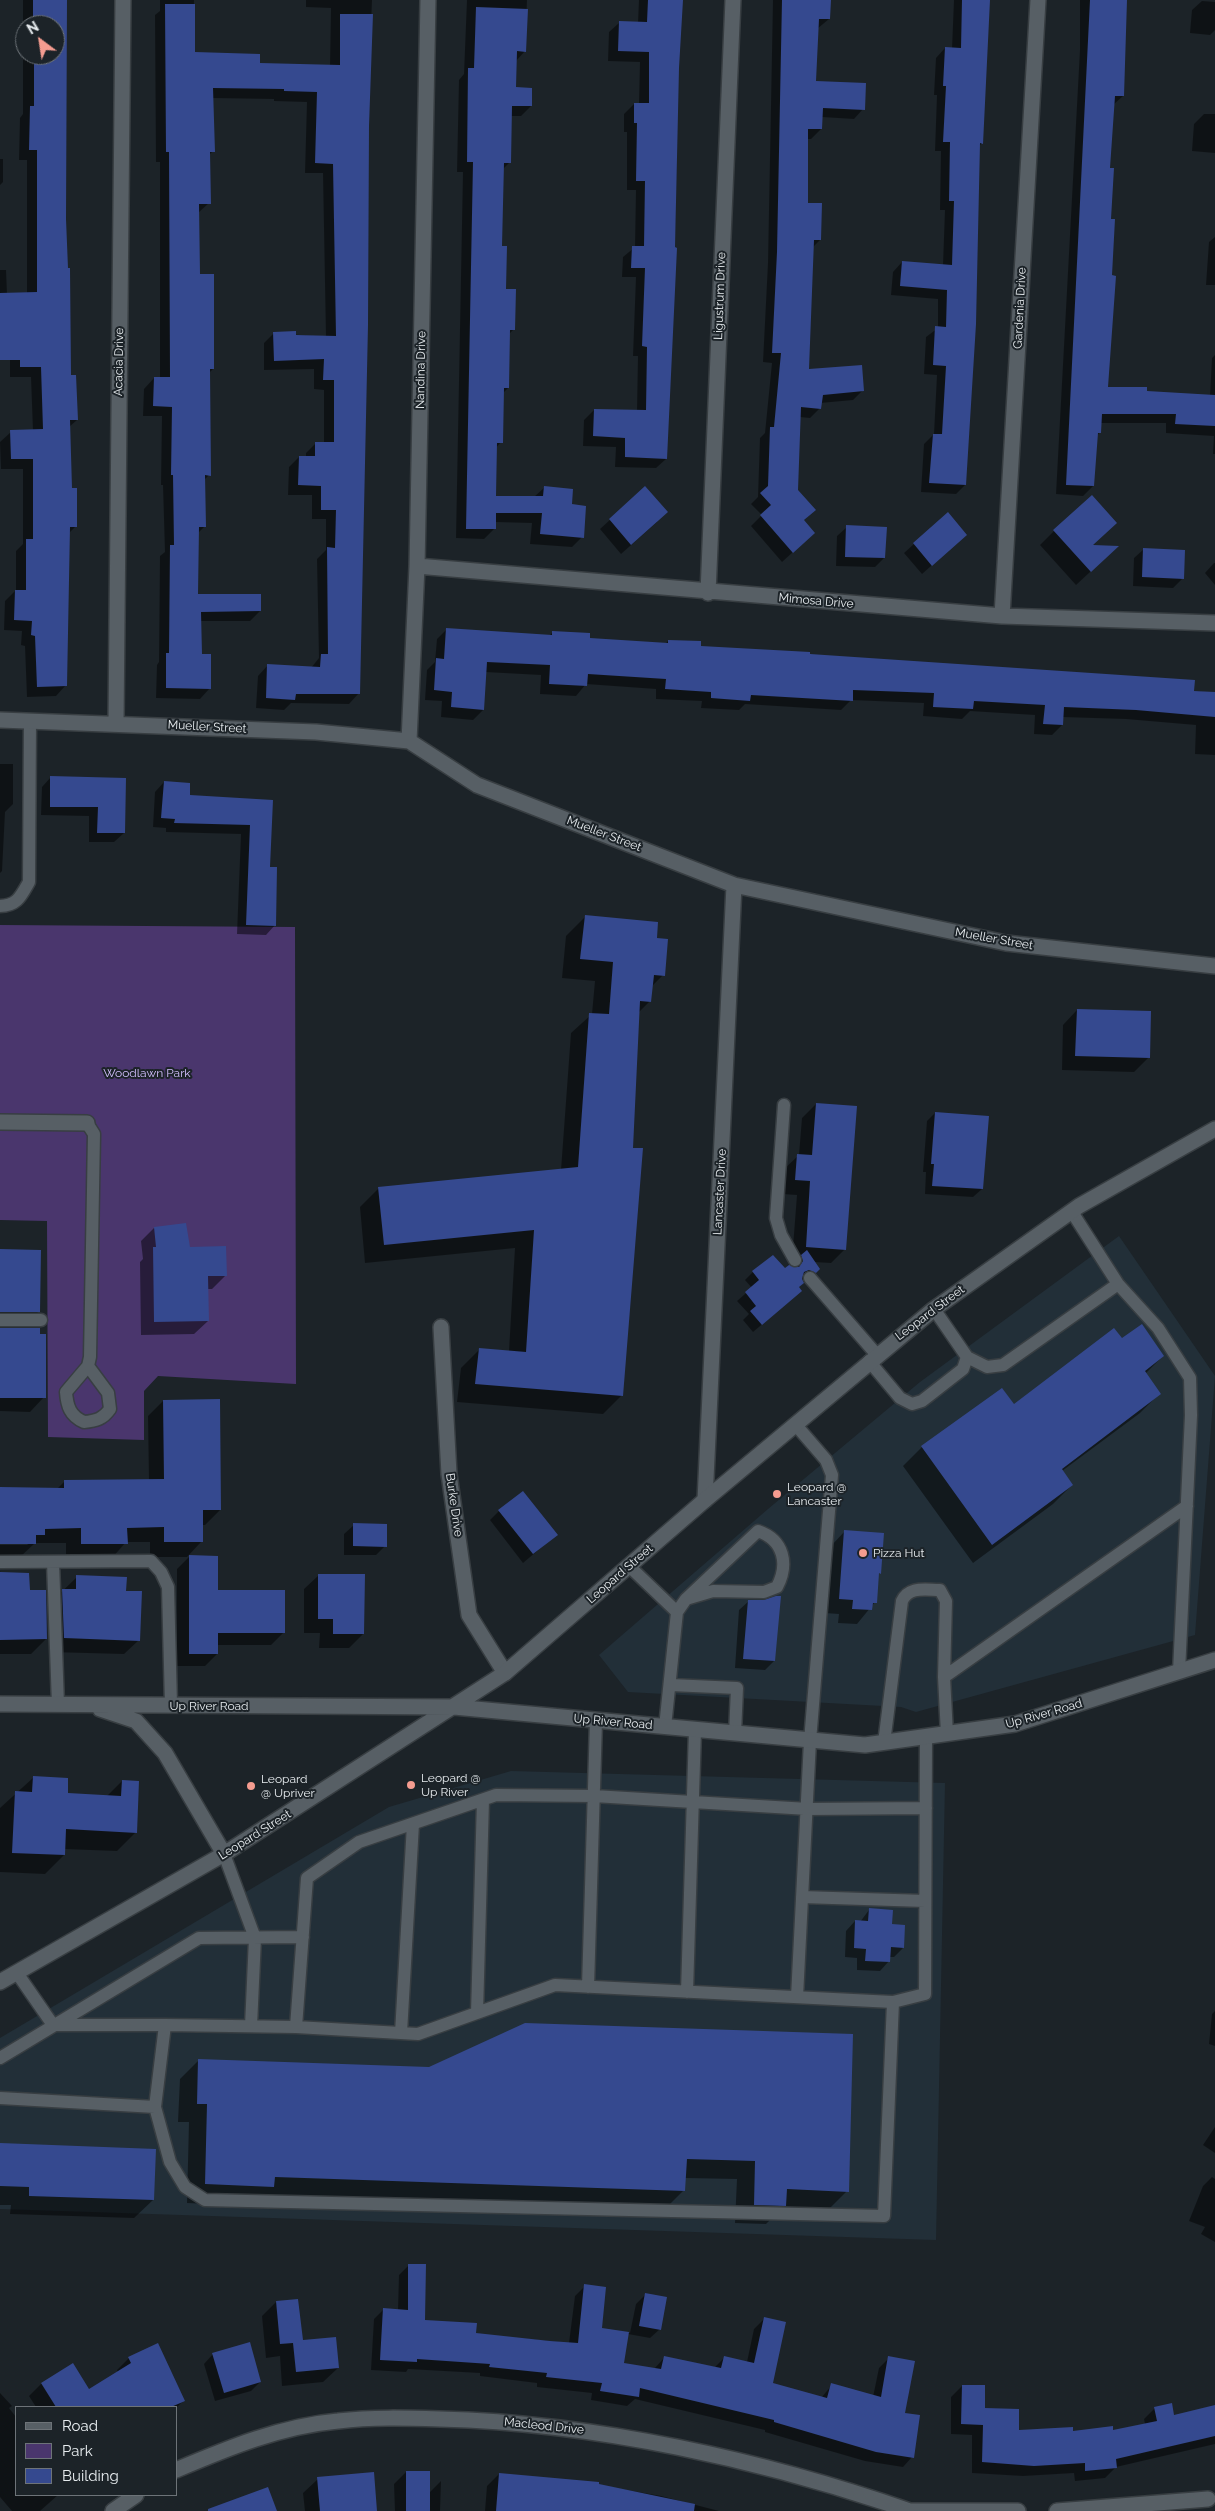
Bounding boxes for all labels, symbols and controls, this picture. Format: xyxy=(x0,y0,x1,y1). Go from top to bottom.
north arrow xyxy=(15,15,65,65)
text: N xyxy=(24,18,41,38)
street label: Ligustrum Drive xyxy=(711,252,729,340)
street label: Gardenia Drive xyxy=(1011,267,1029,349)
street label: Acacia Drive xyxy=(111,328,127,396)
street label: Nandina Drive xyxy=(413,331,429,409)
street label: Mimosa Drive xyxy=(778,591,854,611)
street label: Mueller Street xyxy=(167,718,247,736)
street label: Mueller Street xyxy=(565,813,643,855)
street label: Mueller Street xyxy=(954,925,1034,953)
park label: Woodlawn Park xyxy=(103,1066,191,1080)
street label: Lancaster Drive xyxy=(711,1149,729,1235)
street label: Leopard Street xyxy=(893,1282,967,1344)
street label: Burke Drive xyxy=(442,1472,466,1538)
place label: Leopard @ Lancaster xyxy=(787,1480,847,1508)
marker: Leopard @ Lancaster xyxy=(771,1488,783,1500)
street label: Leopard Street xyxy=(584,1541,656,1607)
place label: Pizza Hut xyxy=(873,1546,924,1560)
marker: Pizza Hut xyxy=(857,1547,869,1559)
street label: Up River Road xyxy=(1004,1696,1084,1732)
street label: Up River Road xyxy=(169,1699,249,1713)
street label: Up River Road xyxy=(573,1711,653,1733)
place label: Leopard @ Up River xyxy=(421,1771,481,1799)
place label: Leopard @ Upriver xyxy=(261,1772,315,1800)
marker: Leopard @ Up River xyxy=(405,1779,417,1791)
marker: Leopard @ Upriver xyxy=(245,1780,257,1792)
street label: Leopard Street xyxy=(216,1807,294,1863)
legend xyxy=(15,2406,178,2496)
street label: Macleod Drive xyxy=(503,2415,585,2437)
text: Road xyxy=(62,2417,98,2435)
text: Park xyxy=(62,2442,93,2460)
text: Building xyxy=(62,2467,119,2485)

